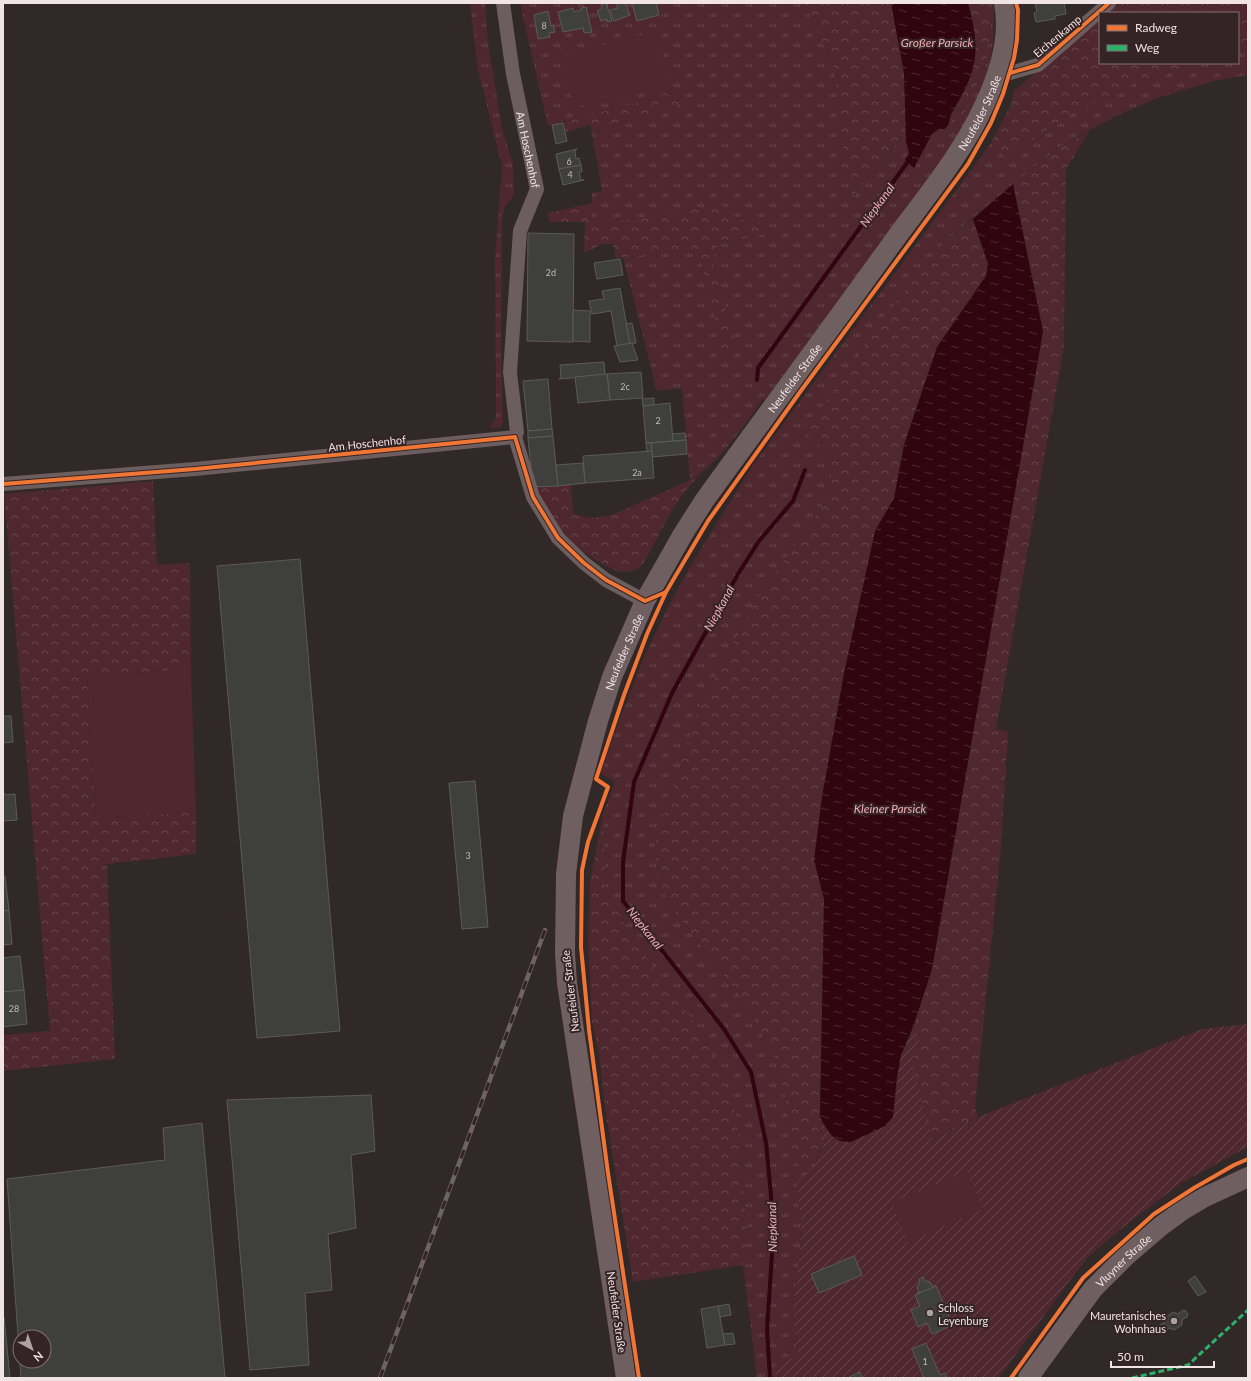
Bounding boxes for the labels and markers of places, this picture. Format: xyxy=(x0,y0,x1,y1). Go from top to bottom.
place label: Schloss Leyenburg xyxy=(938,1301,989,1327)
marker: Schloss Leyenburg xyxy=(925,1308,935,1318)
place label: Mauretanisches Wohnhaus xyxy=(1090,1309,1166,1335)
marker: Mauretanisches Wohnhaus xyxy=(1169,1316,1179,1326)

